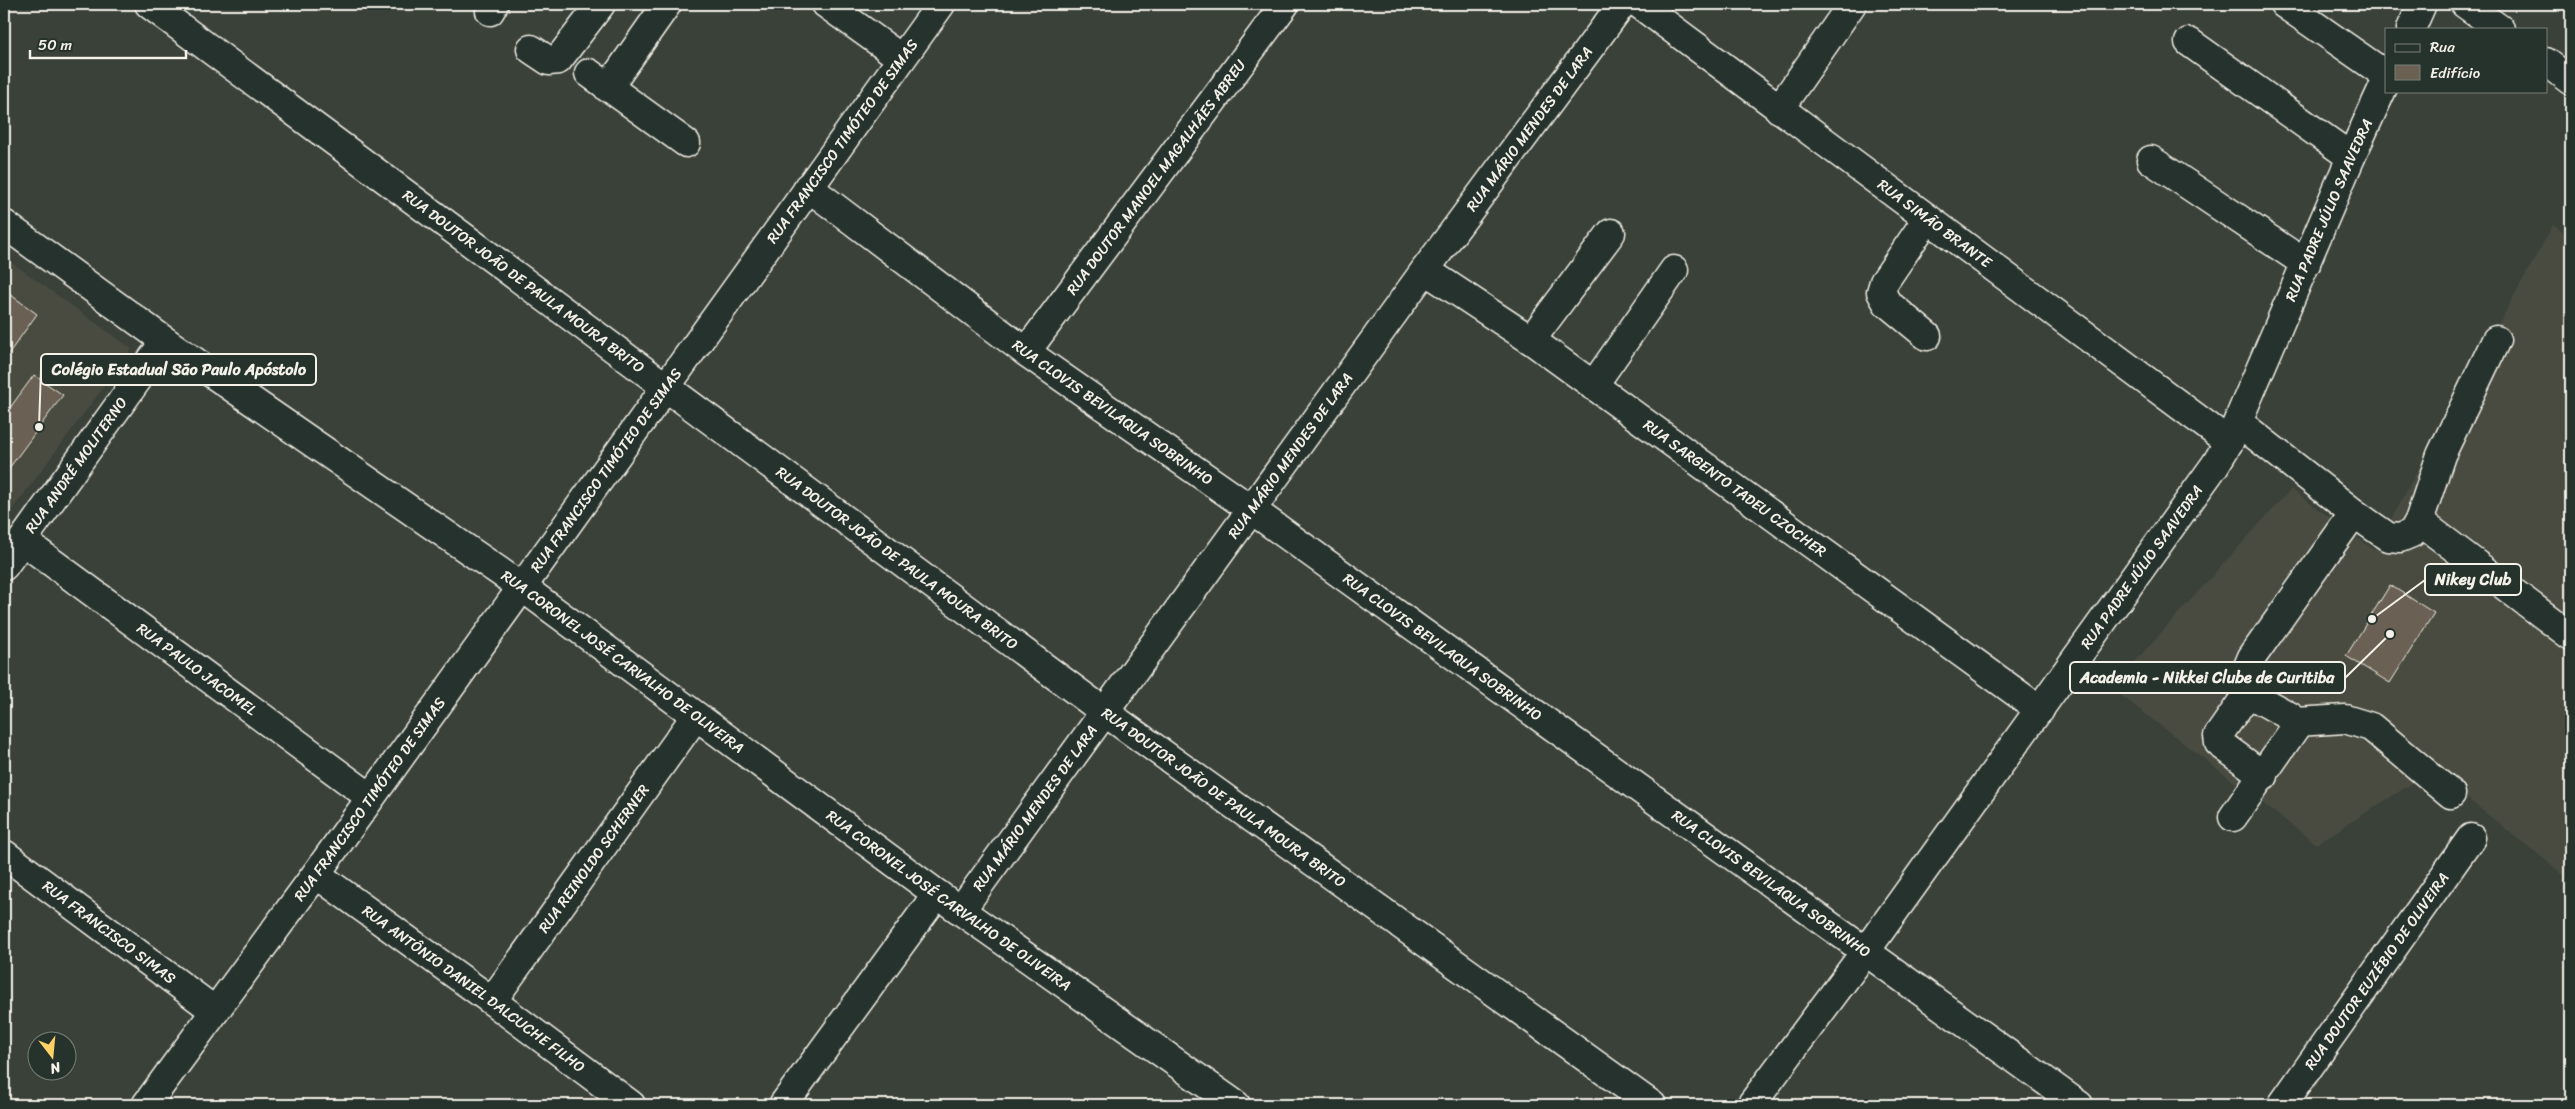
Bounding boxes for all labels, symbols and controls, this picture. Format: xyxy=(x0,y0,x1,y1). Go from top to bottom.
scale bar xyxy=(30,28,186,60)
legend xyxy=(2385,28,2548,92)
text: 50 m xyxy=(38,32,73,58)
street label: RUA FRANCISCO TIMÓTEO DE SIMAS xyxy=(760,33,925,249)
text: Rua xyxy=(2430,34,2455,60)
street label: RUA MÁRIO MENDES DE LARA xyxy=(1459,41,1600,217)
street label: RUA DOUTOR MANOEL MAGALHÃES ABREU xyxy=(1060,53,1253,301)
text: Edifício xyxy=(2430,60,2481,86)
street label: RUA PADRE JÚLIO SAAVEDRA xyxy=(2278,114,2380,306)
street label: RUA SIMÃO BRANTE xyxy=(1872,172,1999,276)
street label: RUA DOUTOR JOÃO DE PAULA MOURA BRITO xyxy=(397,183,650,380)
street label: RUA CLOVIS BEVILAQUA SOBRINHO xyxy=(1006,333,1219,492)
callout: Colégio Estadual São Paulo Apóstolo xyxy=(41,354,316,385)
text: Colégio Estadual São Paulo Apóstolo xyxy=(51,355,307,384)
street label: RUA FRANCISCO TIMÓTEO DE SIMAS xyxy=(523,362,689,578)
street label: RUA MÁRIO MENDES DE LARA xyxy=(1221,367,1360,545)
street label: RUA ANDRÉ MOLITERNO xyxy=(18,391,134,539)
street label: RUA SARGENTO TADEU CZOCHER xyxy=(1637,412,1832,564)
street label: RUA DOUTOR JOÃO DE PAULA MOURA BRITO xyxy=(770,460,1024,657)
street label: RUA PADRE JÚLIO SAAVEDRA xyxy=(2074,479,2210,655)
street label: RUA CORONEL JOSÉ CARVALHO DE OLIVEIRA xyxy=(496,563,750,760)
callout: Nikey Club xyxy=(2425,564,2521,595)
text: Nikey Club xyxy=(2434,565,2512,594)
street label: RUA CLOVIS BEVILAQUA SOBRINHO xyxy=(1337,566,1548,728)
street label: RUA PAULO JACOMEL xyxy=(131,616,263,723)
callout: Academia - Nikkei Clube de Curitiba xyxy=(2070,662,2345,693)
text: Academia - Nikkei Clube de Curitiba xyxy=(2079,663,2335,692)
street label: RUA FRANCISCO TIMÓTEO DE SIMAS xyxy=(287,691,453,907)
street label: RUA DOUTOR JOÃO DE PAULA MOURA BRITO xyxy=(1096,701,1352,895)
street label: RUA MÁRIO MENDES DE LARA xyxy=(966,719,1104,897)
street label: RUA REINOLDO SCHERNER xyxy=(531,779,656,939)
street label: RUA CORONEL JOSÉ CARVALHO DE OLIVEIRA xyxy=(821,803,1077,998)
street label: RUA CLOVIS BEVILAQUA SOBRINHO xyxy=(1666,803,1877,965)
street label: RUA DOUTOR EUZÉBIO DE OLIVEIRA xyxy=(2298,867,2456,1075)
street label: RUA FRANCISCO SIMAS xyxy=(37,874,182,991)
street label: RUA ANTÔNIO DANIEL DALCUCHE FILHO xyxy=(357,898,591,1080)
north arrow xyxy=(28,1032,78,1082)
text: N xyxy=(47,1054,65,1081)

